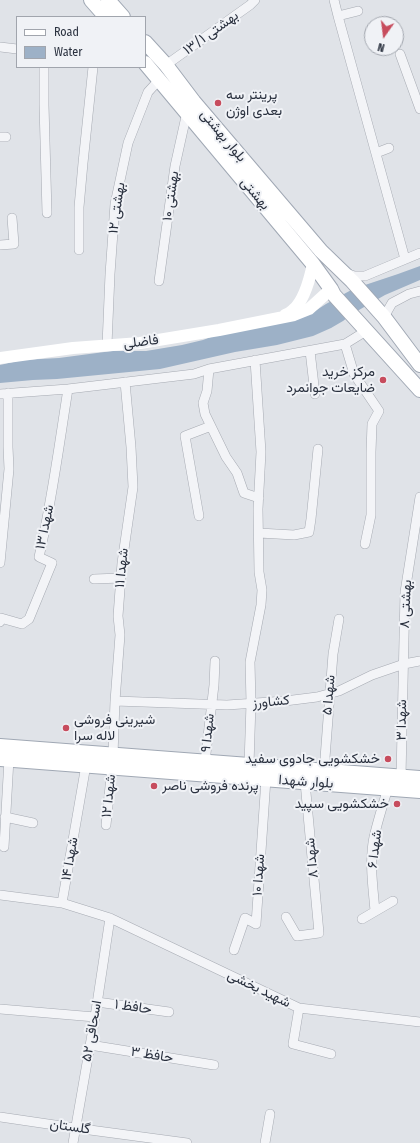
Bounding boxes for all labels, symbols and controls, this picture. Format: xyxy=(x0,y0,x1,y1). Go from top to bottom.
street label: بهشتی ۱۳/۱ xyxy=(180,7,242,59)
legend xyxy=(16,16,146,68)
north arrow xyxy=(364,16,404,56)
text: Road xyxy=(54,25,79,39)
text: N xyxy=(376,40,386,54)
text: Water xyxy=(54,45,82,59)
place label: پرینتر سه بعدی اوژن xyxy=(226,87,282,120)
marker: پرینتر سه بعدی اوژن xyxy=(213,98,223,108)
street label: بلوار بهشتی xyxy=(196,106,250,166)
street label: بهشتی ۱۰ xyxy=(159,170,183,222)
street label: بهشتی xyxy=(237,174,273,214)
street label: بهشتی ۱۲ xyxy=(105,181,129,235)
street label: فاضلی xyxy=(122,332,160,352)
place label: مرکز خرید ضایعات جوانمرد xyxy=(286,364,375,396)
marker: مرکز خرید ضایعات جوانمرد xyxy=(378,375,388,385)
street label: شهدا ۱۳ xyxy=(32,503,58,551)
street label: شهدا ۱۱ xyxy=(112,547,132,589)
street label: بهشتی ۸ xyxy=(396,579,416,629)
street label: شهدا ۵ xyxy=(319,674,339,716)
street label: کشاورز xyxy=(252,692,290,712)
street label: شهدا ۳ xyxy=(393,699,411,741)
place label: شیرینی فروشی لاله سرا xyxy=(74,712,155,744)
street label: شهدا ۹ xyxy=(198,713,218,753)
marker: شیرینی فروشی لاله سرا xyxy=(61,723,71,733)
place label: خشکشویی جادوی سفید xyxy=(245,751,380,767)
marker: خشکشویی جادوی سفید xyxy=(383,754,393,764)
street label: بلوار شهدا xyxy=(278,772,334,792)
street label: شهدا ۱۲ xyxy=(98,774,120,818)
place label: پرنده فروشی ناصر xyxy=(162,778,259,794)
marker: پرنده فروشی ناصر xyxy=(149,781,159,791)
place label: خشکشویی سپید xyxy=(295,796,389,812)
marker: خشکشویی سپید xyxy=(392,799,402,809)
street label: شهدا ۶ xyxy=(364,829,386,869)
street label: شهدا ۱۴ xyxy=(58,836,82,882)
street label: شهدا ۸ xyxy=(302,837,322,879)
street label: شهدا ۱۰ xyxy=(249,853,269,897)
street label: شهید بخشی xyxy=(225,966,293,1012)
street label: حافظ ۱ xyxy=(113,996,153,1018)
street label: اسحاقی ۵۲ xyxy=(78,999,106,1063)
street label: حافظ ۳ xyxy=(130,1043,174,1067)
street label: گلستان xyxy=(49,1116,91,1138)

